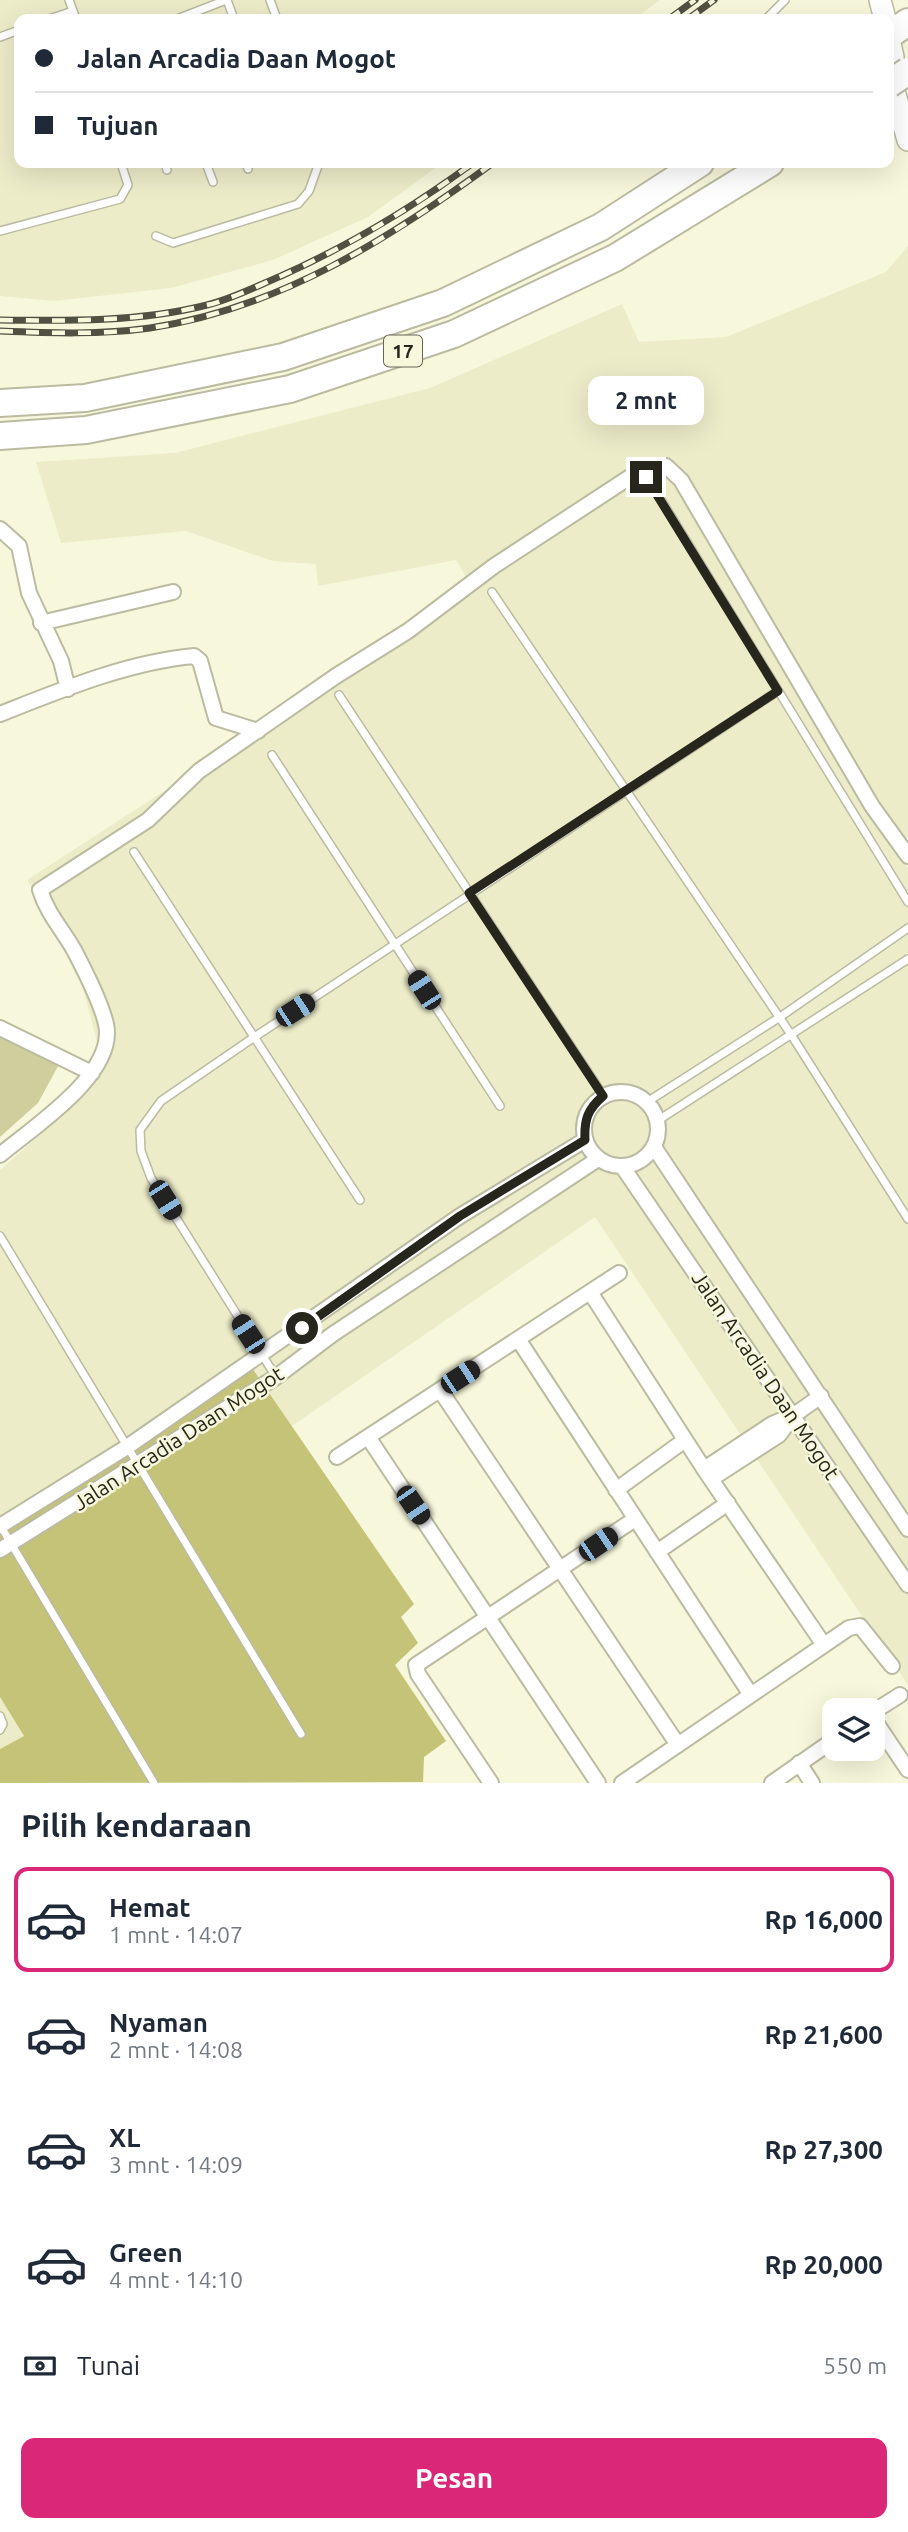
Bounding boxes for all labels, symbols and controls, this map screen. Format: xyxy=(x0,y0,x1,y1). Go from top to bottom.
text: Jalan Arcadia Daan Mogot xyxy=(77,44,396,73)
text: Tujuan xyxy=(77,111,158,140)
road number: 17 xyxy=(384,336,422,366)
callout: 2 mnt xyxy=(588,376,704,424)
text: 2 mnt xyxy=(615,388,677,413)
route end xyxy=(630,461,662,493)
car xyxy=(404,967,445,1013)
car xyxy=(272,990,319,1030)
car xyxy=(145,1177,186,1223)
street label: Jalan Arcadia Daan Mogot xyxy=(687,1266,845,1484)
car xyxy=(228,1311,269,1357)
route start xyxy=(286,1312,318,1344)
car xyxy=(437,1357,484,1397)
street label: Jalan Arcadia Daan Mogot xyxy=(68,1361,288,1515)
car xyxy=(393,1482,434,1528)
car xyxy=(575,1524,622,1564)
map controls xyxy=(822,1698,885,1761)
button: layers xyxy=(822,1698,885,1761)
text: Pilih kendaraan xyxy=(21,1807,252,1843)
icon: car xyxy=(25,1888,88,1951)
text: Hemat xyxy=(109,1893,191,1922)
text: Rp 16,000 xyxy=(764,1905,883,1934)
text: 1 mnt · 14:07 xyxy=(109,1922,243,1947)
icon: car xyxy=(25,2003,88,2066)
text: Nyaman xyxy=(109,2008,208,2037)
text: Rp 21,600 xyxy=(764,2020,883,2049)
text: 2 mnt · 14:08 xyxy=(109,2037,243,2062)
icon: car xyxy=(25,2118,88,2181)
text: XL xyxy=(109,2123,140,2152)
text: Rp 27,300 xyxy=(764,2135,883,2164)
text: 3 mnt · 14:09 xyxy=(109,2152,243,2177)
icon: car xyxy=(25,2233,88,2296)
text: Green xyxy=(109,2238,183,2267)
text: Rp 20,000 xyxy=(764,2250,883,2279)
text: 4 mnt · 14:10 xyxy=(109,2267,243,2292)
icon: cash xyxy=(21,2347,59,2385)
text: Tunai xyxy=(77,2351,140,2380)
text: 550 m xyxy=(823,2353,887,2378)
button: Pesan xyxy=(21,2438,887,2518)

